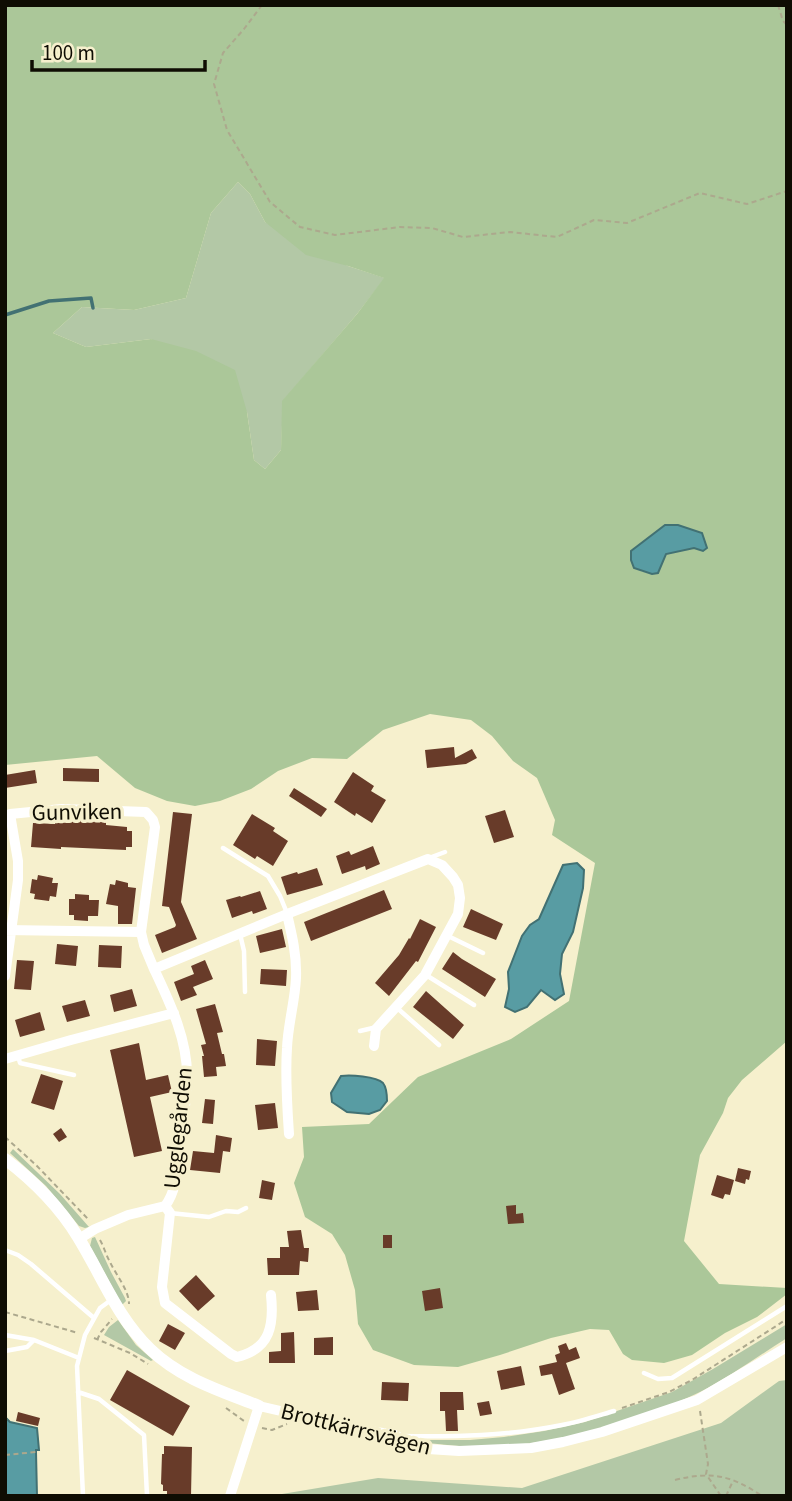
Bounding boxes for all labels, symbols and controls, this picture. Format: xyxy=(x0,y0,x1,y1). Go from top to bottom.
scale bar xyxy=(32,28,205,72)
text: 100 m xyxy=(42,38,95,68)
street label: Gunviken xyxy=(31,795,123,829)
street label: Ugglegården xyxy=(155,1066,201,1190)
street label: Brottkärrsvägen xyxy=(277,1394,435,1464)

